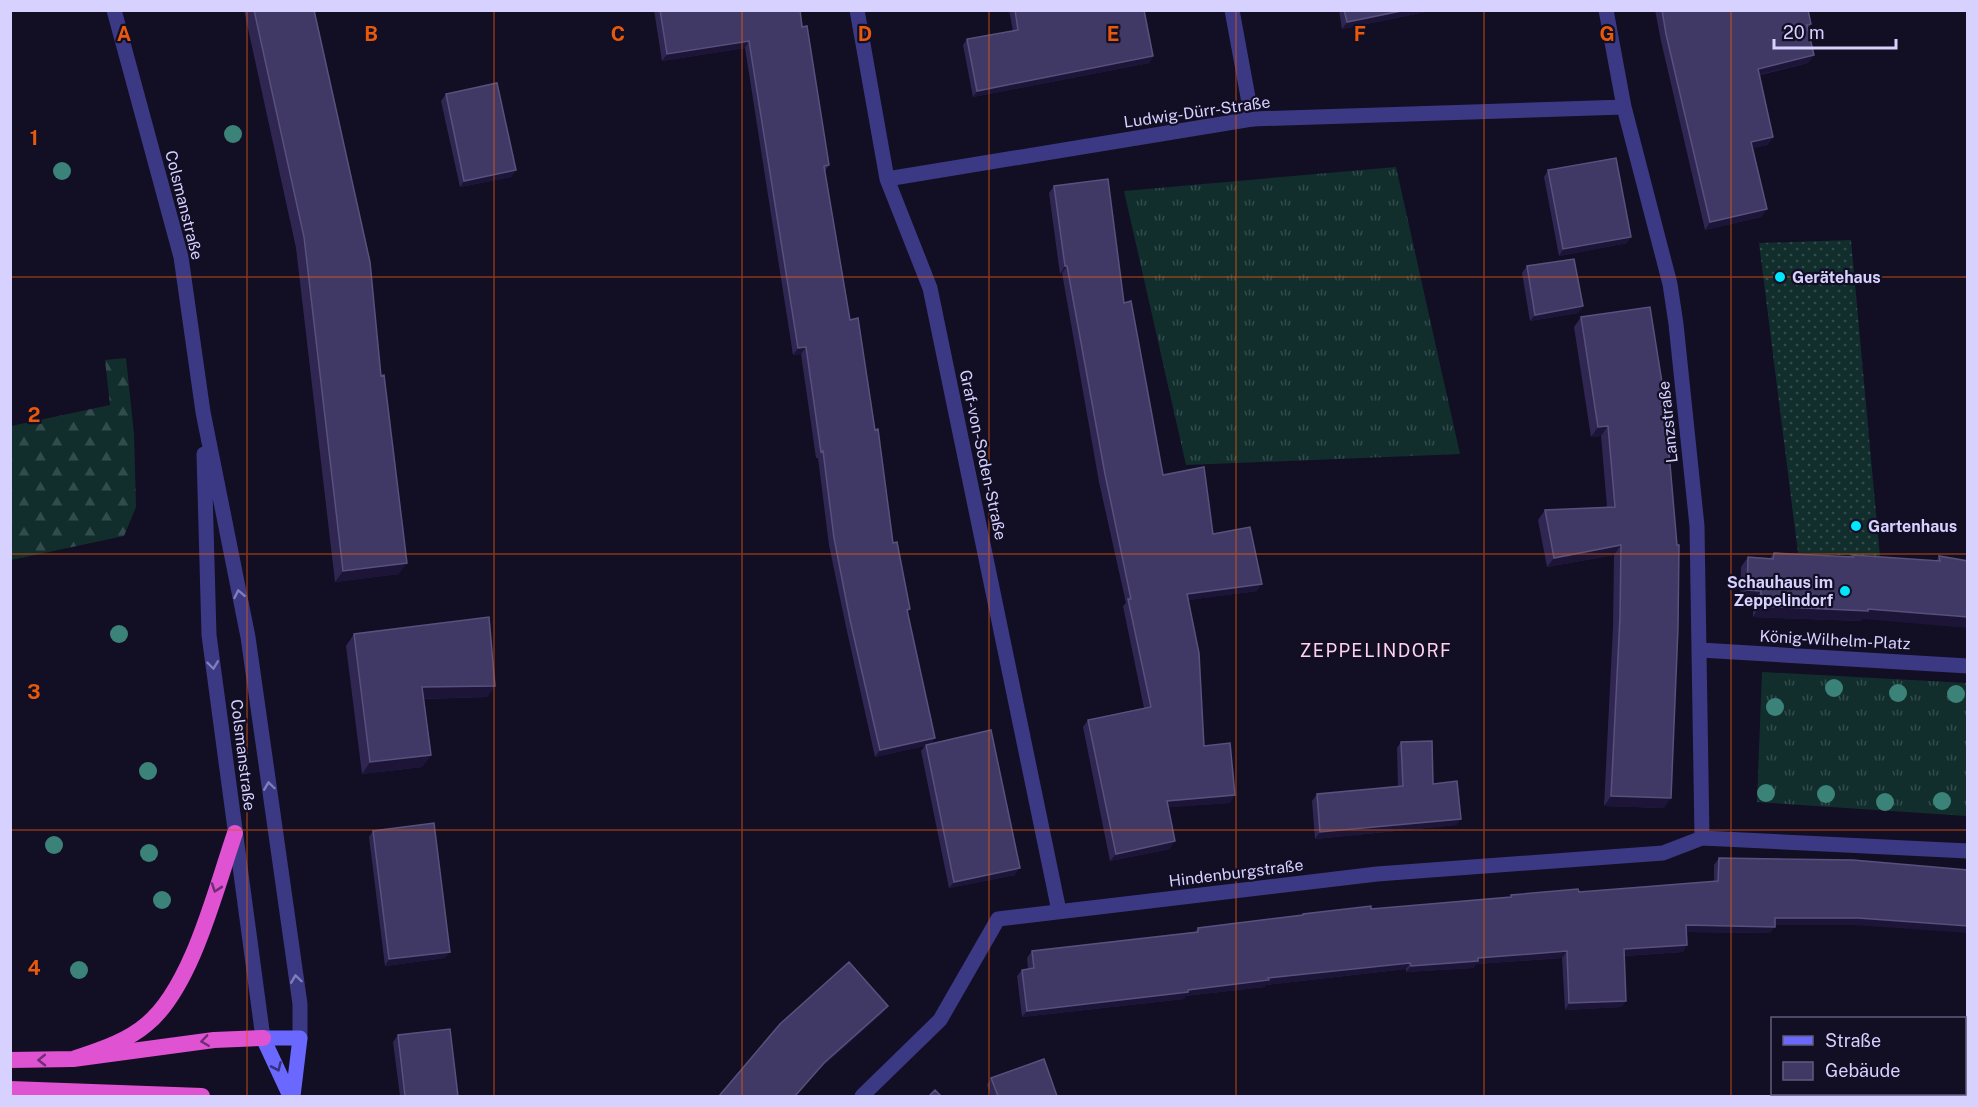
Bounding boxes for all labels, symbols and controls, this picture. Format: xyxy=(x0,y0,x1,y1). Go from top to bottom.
scale bar xyxy=(1774,12,1896,50)
text: A xyxy=(117,22,131,46)
text: B xyxy=(364,22,378,46)
text: C xyxy=(611,22,625,46)
text: D xyxy=(858,22,872,46)
text: E xyxy=(1107,22,1119,46)
text: F xyxy=(1354,22,1366,46)
text: G xyxy=(1599,22,1615,46)
text: 20 m xyxy=(1783,22,1825,43)
street label: Ludwig-Dürr-Straße xyxy=(1123,92,1271,132)
text: 1 xyxy=(30,126,38,150)
street label: Colsmanstraße xyxy=(161,148,207,262)
place label: Gerätehaus xyxy=(1792,268,1881,287)
marker: Gerätehaus xyxy=(1773,270,1787,284)
street label: Graf-von-Soden-Straße xyxy=(956,368,1010,542)
street label: Lanzstraße xyxy=(1654,380,1682,464)
text: 2 xyxy=(28,403,40,427)
place label: Gartenhaus xyxy=(1868,517,1957,536)
marker: Gartenhaus xyxy=(1849,519,1863,533)
place label: Schauhaus im Zeppelindorf xyxy=(1727,573,1834,610)
marker: Schauhaus im Zeppelindorf xyxy=(1838,584,1852,598)
one-way arrow xyxy=(233,589,246,599)
street label: König-Wilhelm-Platz xyxy=(1759,627,1911,653)
district label: ZEPPELINDORF xyxy=(1300,640,1452,661)
one-way arrow xyxy=(207,660,219,669)
text: 3 xyxy=(27,680,41,704)
street label: Colsmanstraße xyxy=(227,698,259,812)
one-way arrow xyxy=(264,782,276,791)
street label: Hindenburgstraße xyxy=(1168,855,1304,891)
one-way arrow xyxy=(211,883,224,893)
text: 4 xyxy=(27,956,41,980)
one-way arrow xyxy=(291,975,303,984)
legend xyxy=(1771,1017,1966,1095)
text: Straße xyxy=(1825,1030,1881,1051)
one-way arrow xyxy=(200,1034,210,1047)
one-way arrow xyxy=(37,1054,46,1066)
text: Gebäude xyxy=(1825,1060,1900,1081)
one-way arrow xyxy=(269,1061,281,1072)

